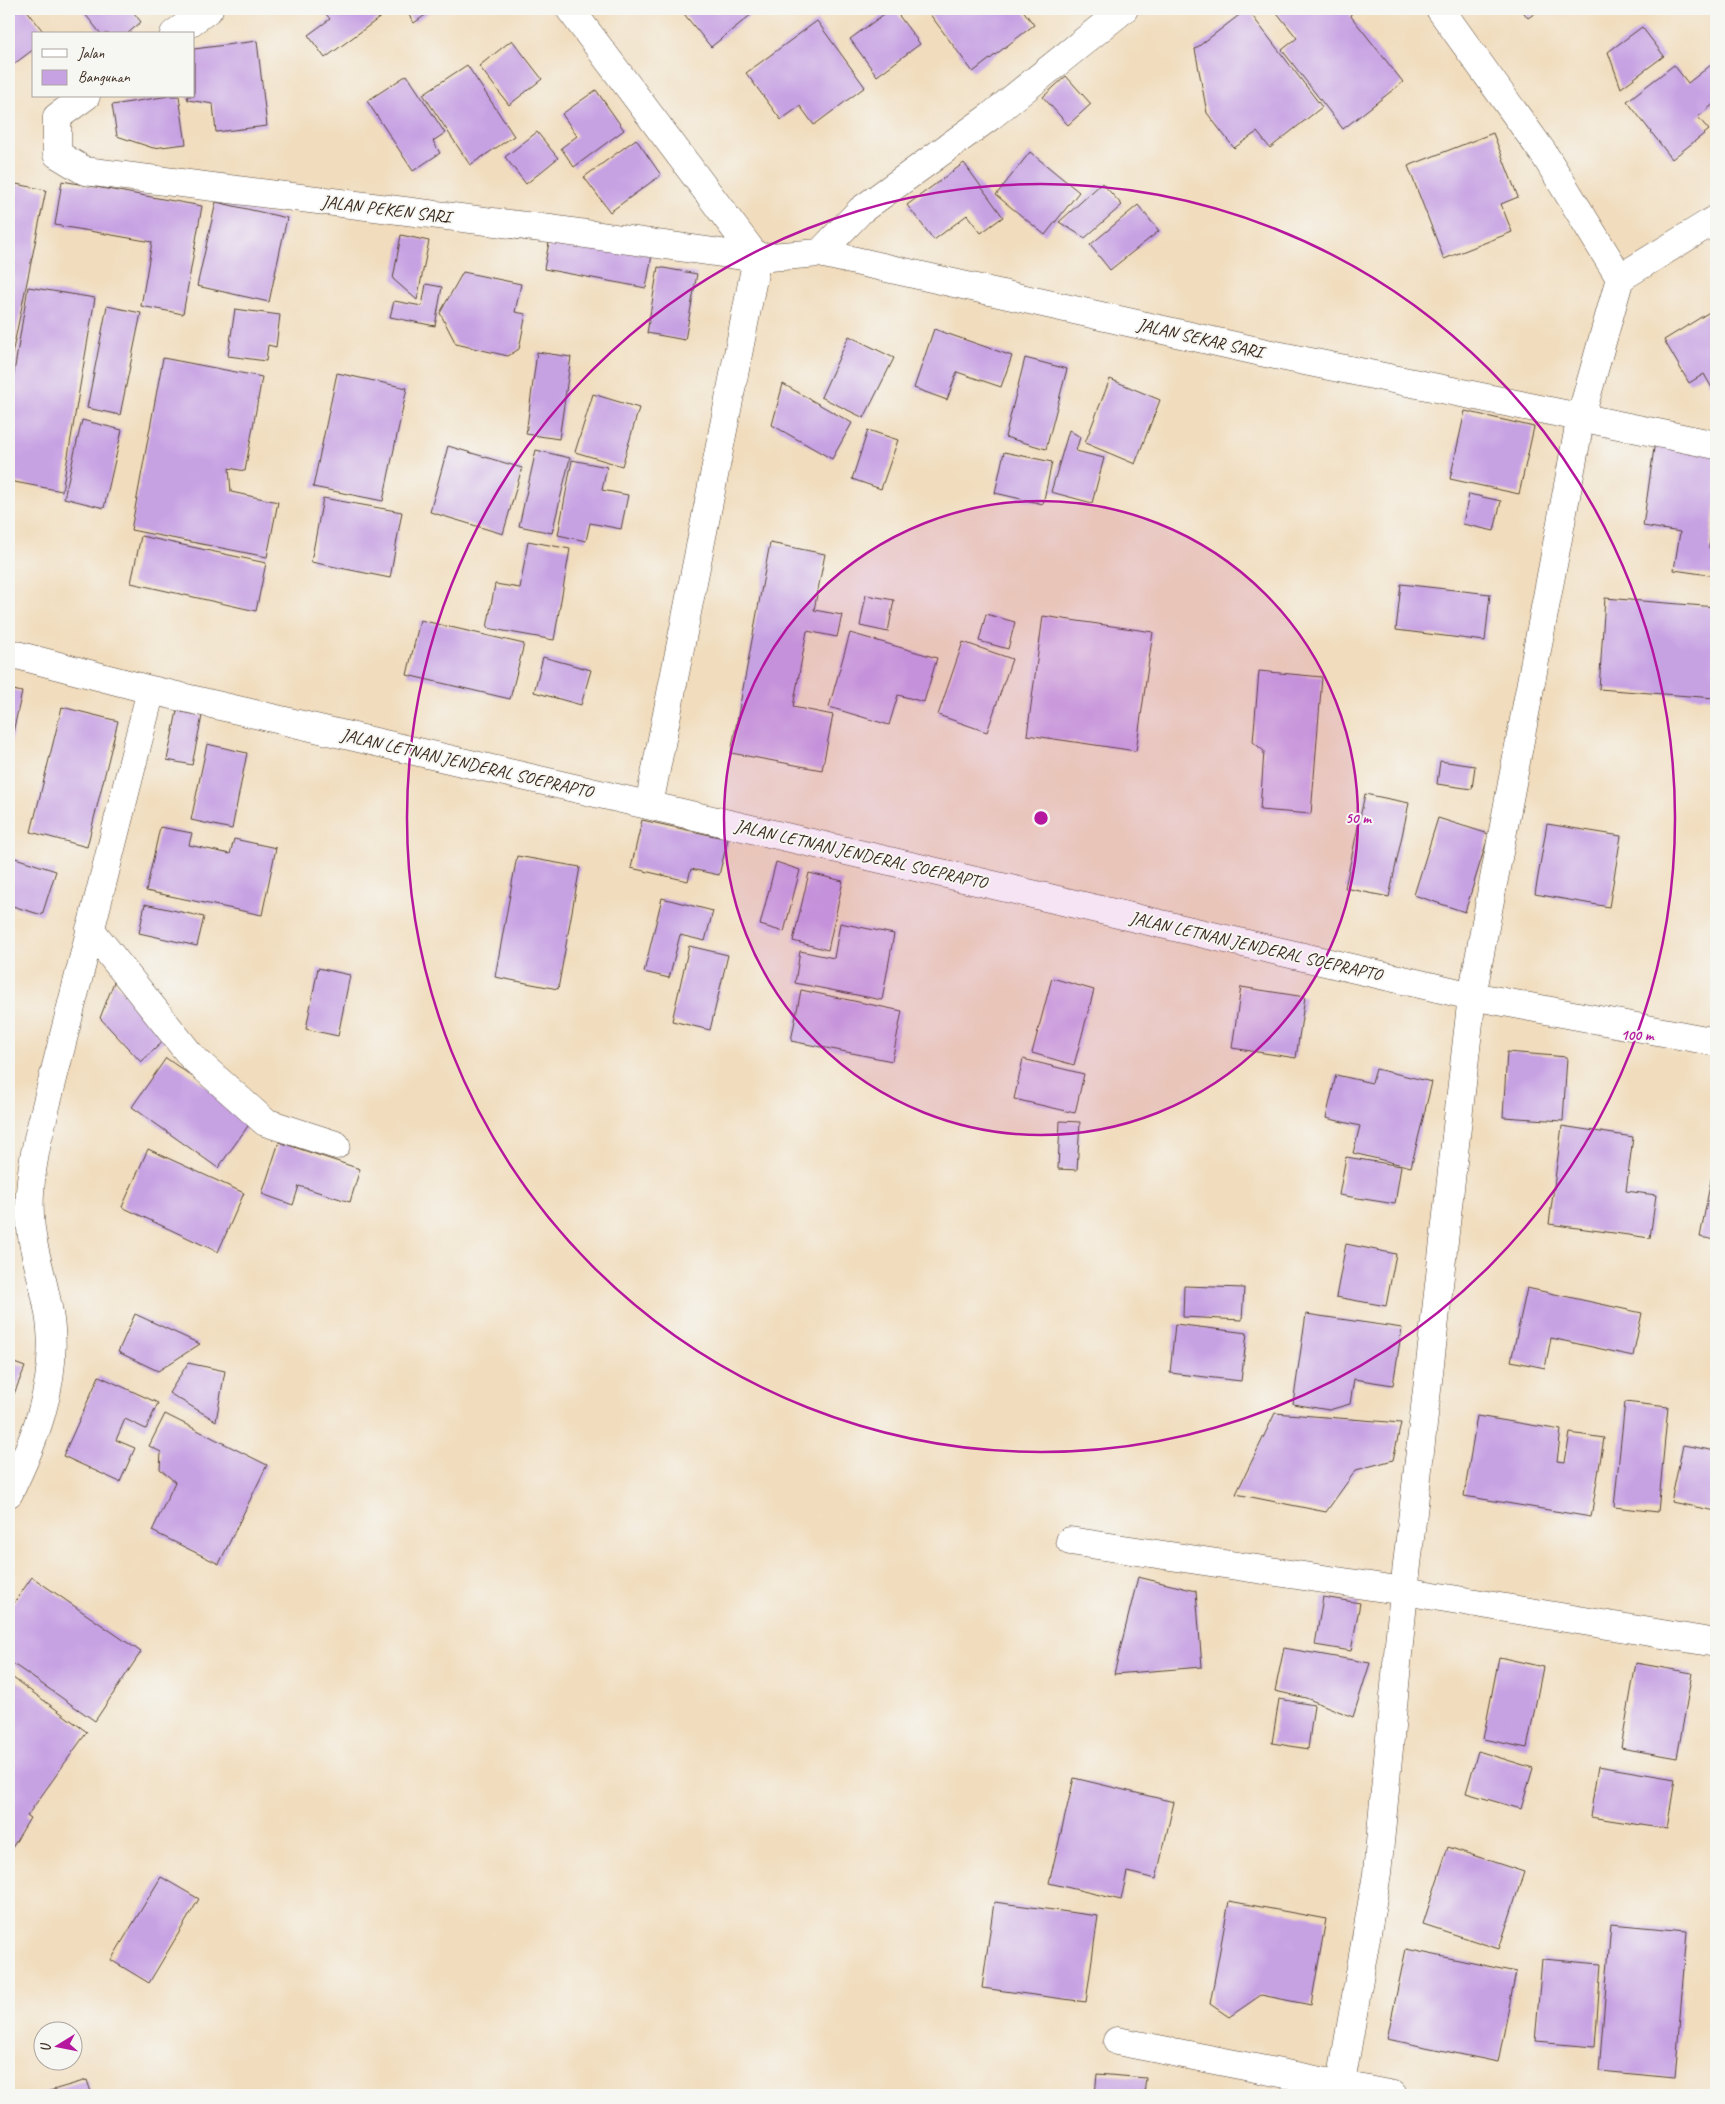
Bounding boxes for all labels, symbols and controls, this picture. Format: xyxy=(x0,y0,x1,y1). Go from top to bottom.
legend xyxy=(32,32,195,98)
text: Jalan xyxy=(77,44,105,63)
text: Bangunan xyxy=(78,68,131,87)
street label: JALAN PEKEN SARI xyxy=(319,190,455,228)
street label: JALAN SEKAR SARI xyxy=(1134,313,1268,364)
street label: JALAN LETNAN JENDERAL SOEPRAPTO xyxy=(338,723,597,803)
centre of rings xyxy=(1032,809,1050,827)
text: 50 m xyxy=(1345,809,1372,828)
street label: JALAN LETNAN JENDERAL SOEPRAPTO xyxy=(732,814,991,894)
street label: JALAN LETNAN JENDERAL SOEPRAPTO xyxy=(1127,906,1386,986)
text: 100 m xyxy=(1621,1026,1655,1045)
north arrow xyxy=(32,2022,82,2072)
text: U xyxy=(36,2040,55,2053)

